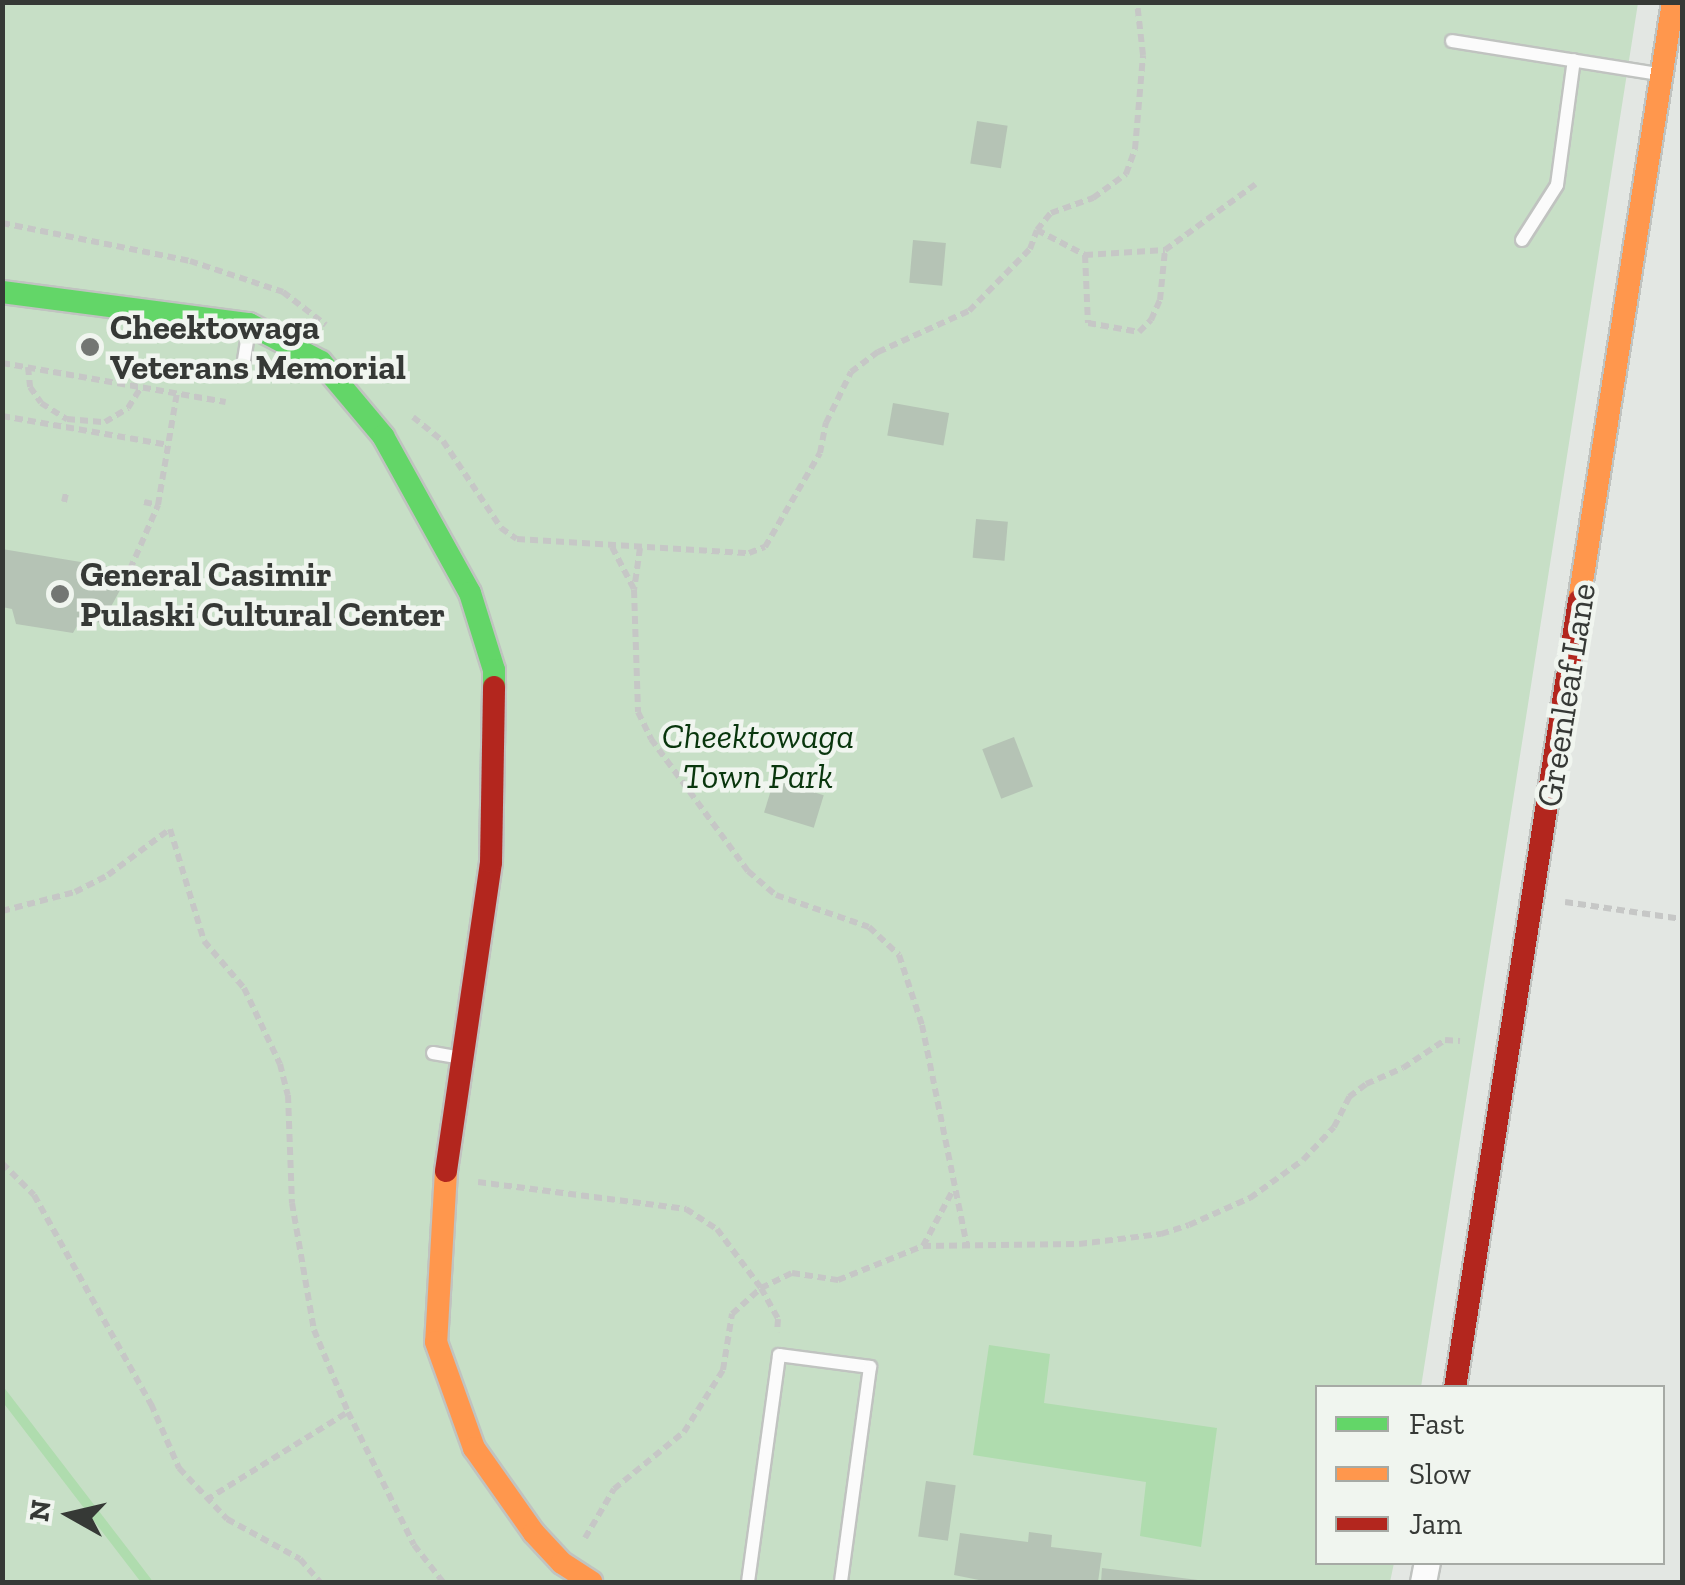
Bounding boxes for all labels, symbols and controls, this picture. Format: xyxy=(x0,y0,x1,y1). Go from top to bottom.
place label: Cheektowaga Veterans Memorial xyxy=(110,306,406,388)
marker: Cheektowaga Veterans Memorial xyxy=(79,336,101,358)
place label: General Casimir Pulaski Cultural Center xyxy=(80,553,445,635)
street label: Greenleaf Lane xyxy=(1528,580,1604,810)
marker: General Casimir Pulaski Cultural Center xyxy=(49,583,71,605)
park label: Cheektowaga Town Park xyxy=(662,715,854,797)
legend xyxy=(1315,1385,1665,1565)
text: Fast xyxy=(1409,1406,1464,1442)
text: Slow xyxy=(1409,1456,1471,1492)
north arrow xyxy=(20,1465,120,1565)
text: N xyxy=(22,1498,58,1524)
text: Jam xyxy=(1409,1506,1462,1542)

